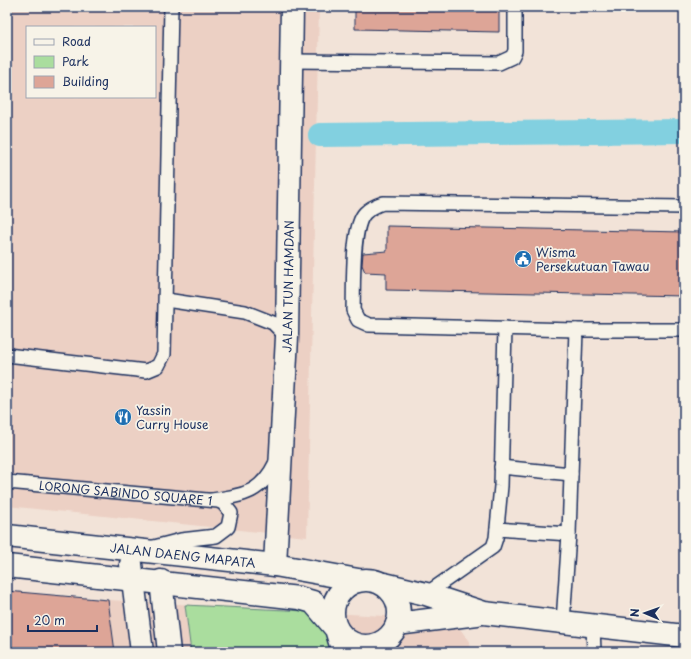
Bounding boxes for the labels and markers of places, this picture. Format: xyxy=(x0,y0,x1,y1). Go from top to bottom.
place label: Wisma Persekutuan Tawau xyxy=(536,243,649,275)
public building icon: Wisma Persekutuan Tawau xyxy=(513,249,533,269)
place label: Yassin Curry House xyxy=(136,401,209,433)
restaurant icon: Yassin Curry House xyxy=(113,407,133,427)

